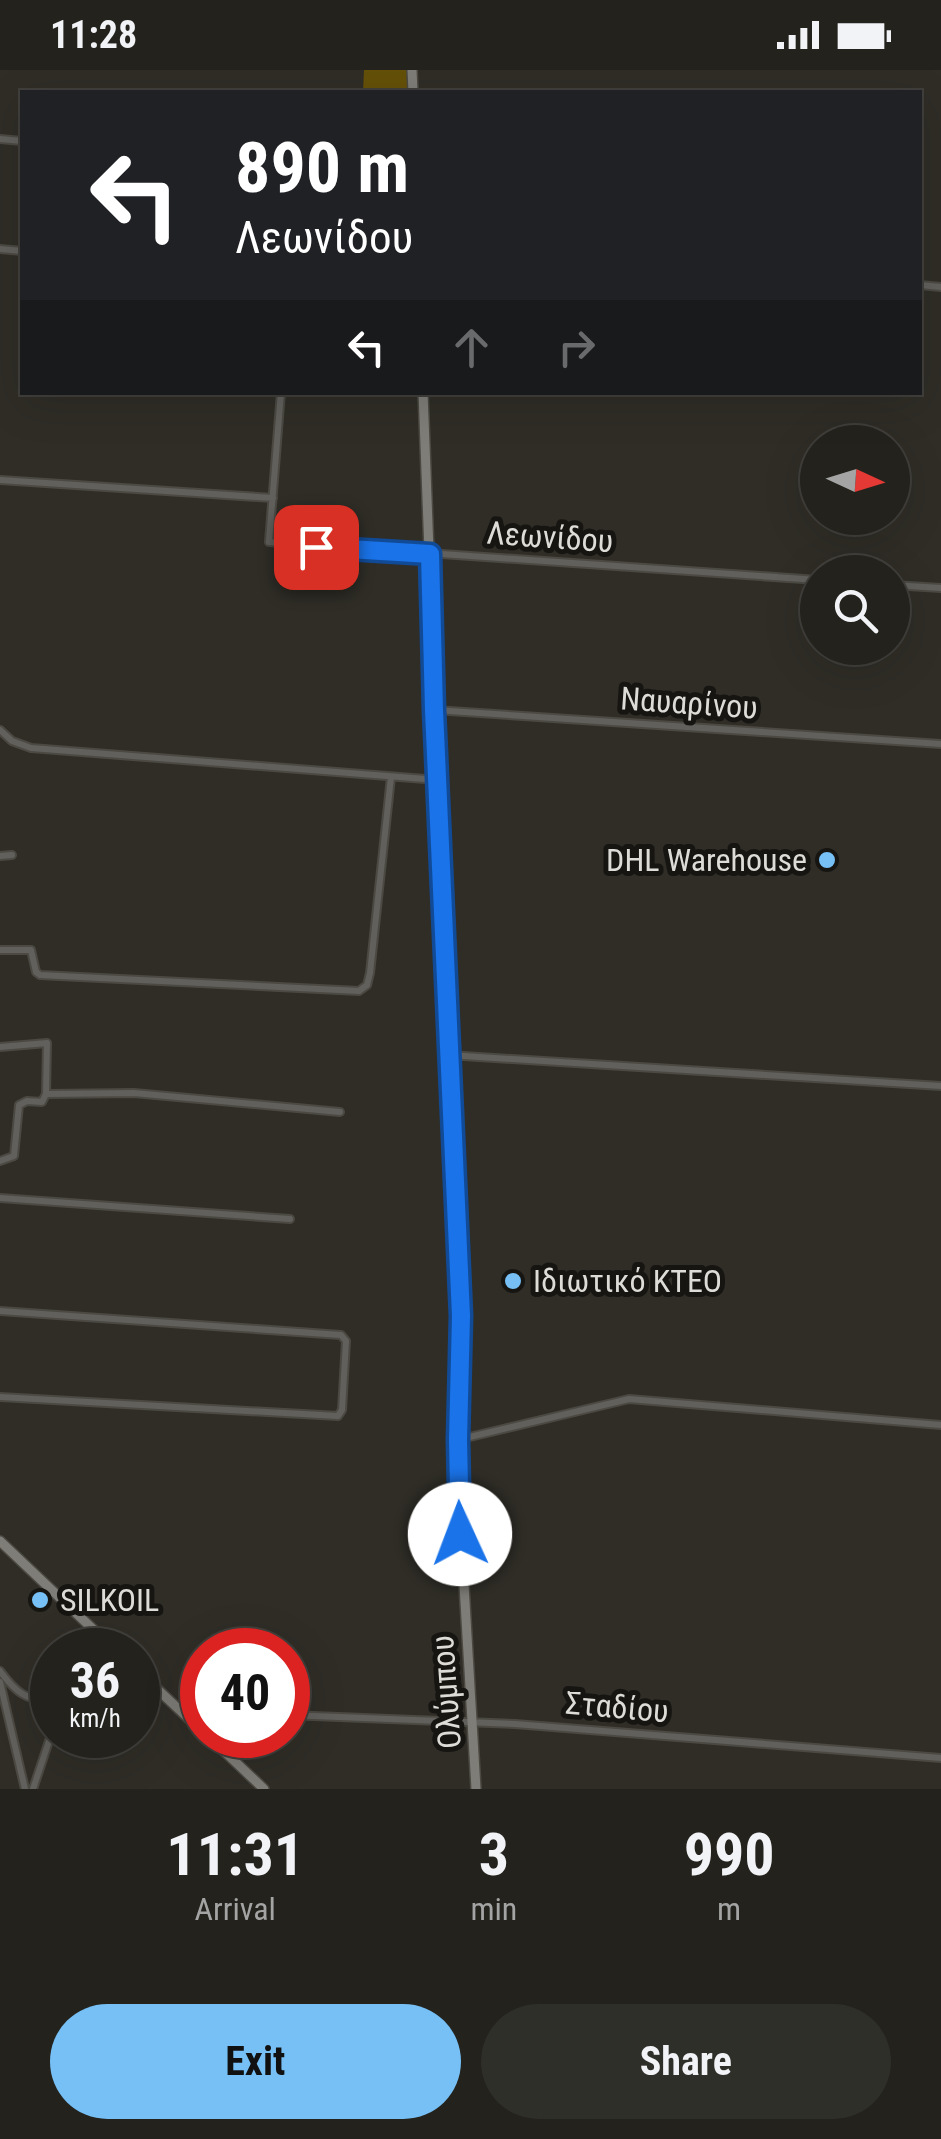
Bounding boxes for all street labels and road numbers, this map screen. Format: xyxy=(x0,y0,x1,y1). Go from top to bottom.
street label: Λεωνίδου xyxy=(485,514,615,560)
street label: Ναυαρίνου xyxy=(619,679,759,727)
street label: Ολύμπου xyxy=(423,1634,469,1750)
street label: Σταδίου xyxy=(564,1684,670,1730)

